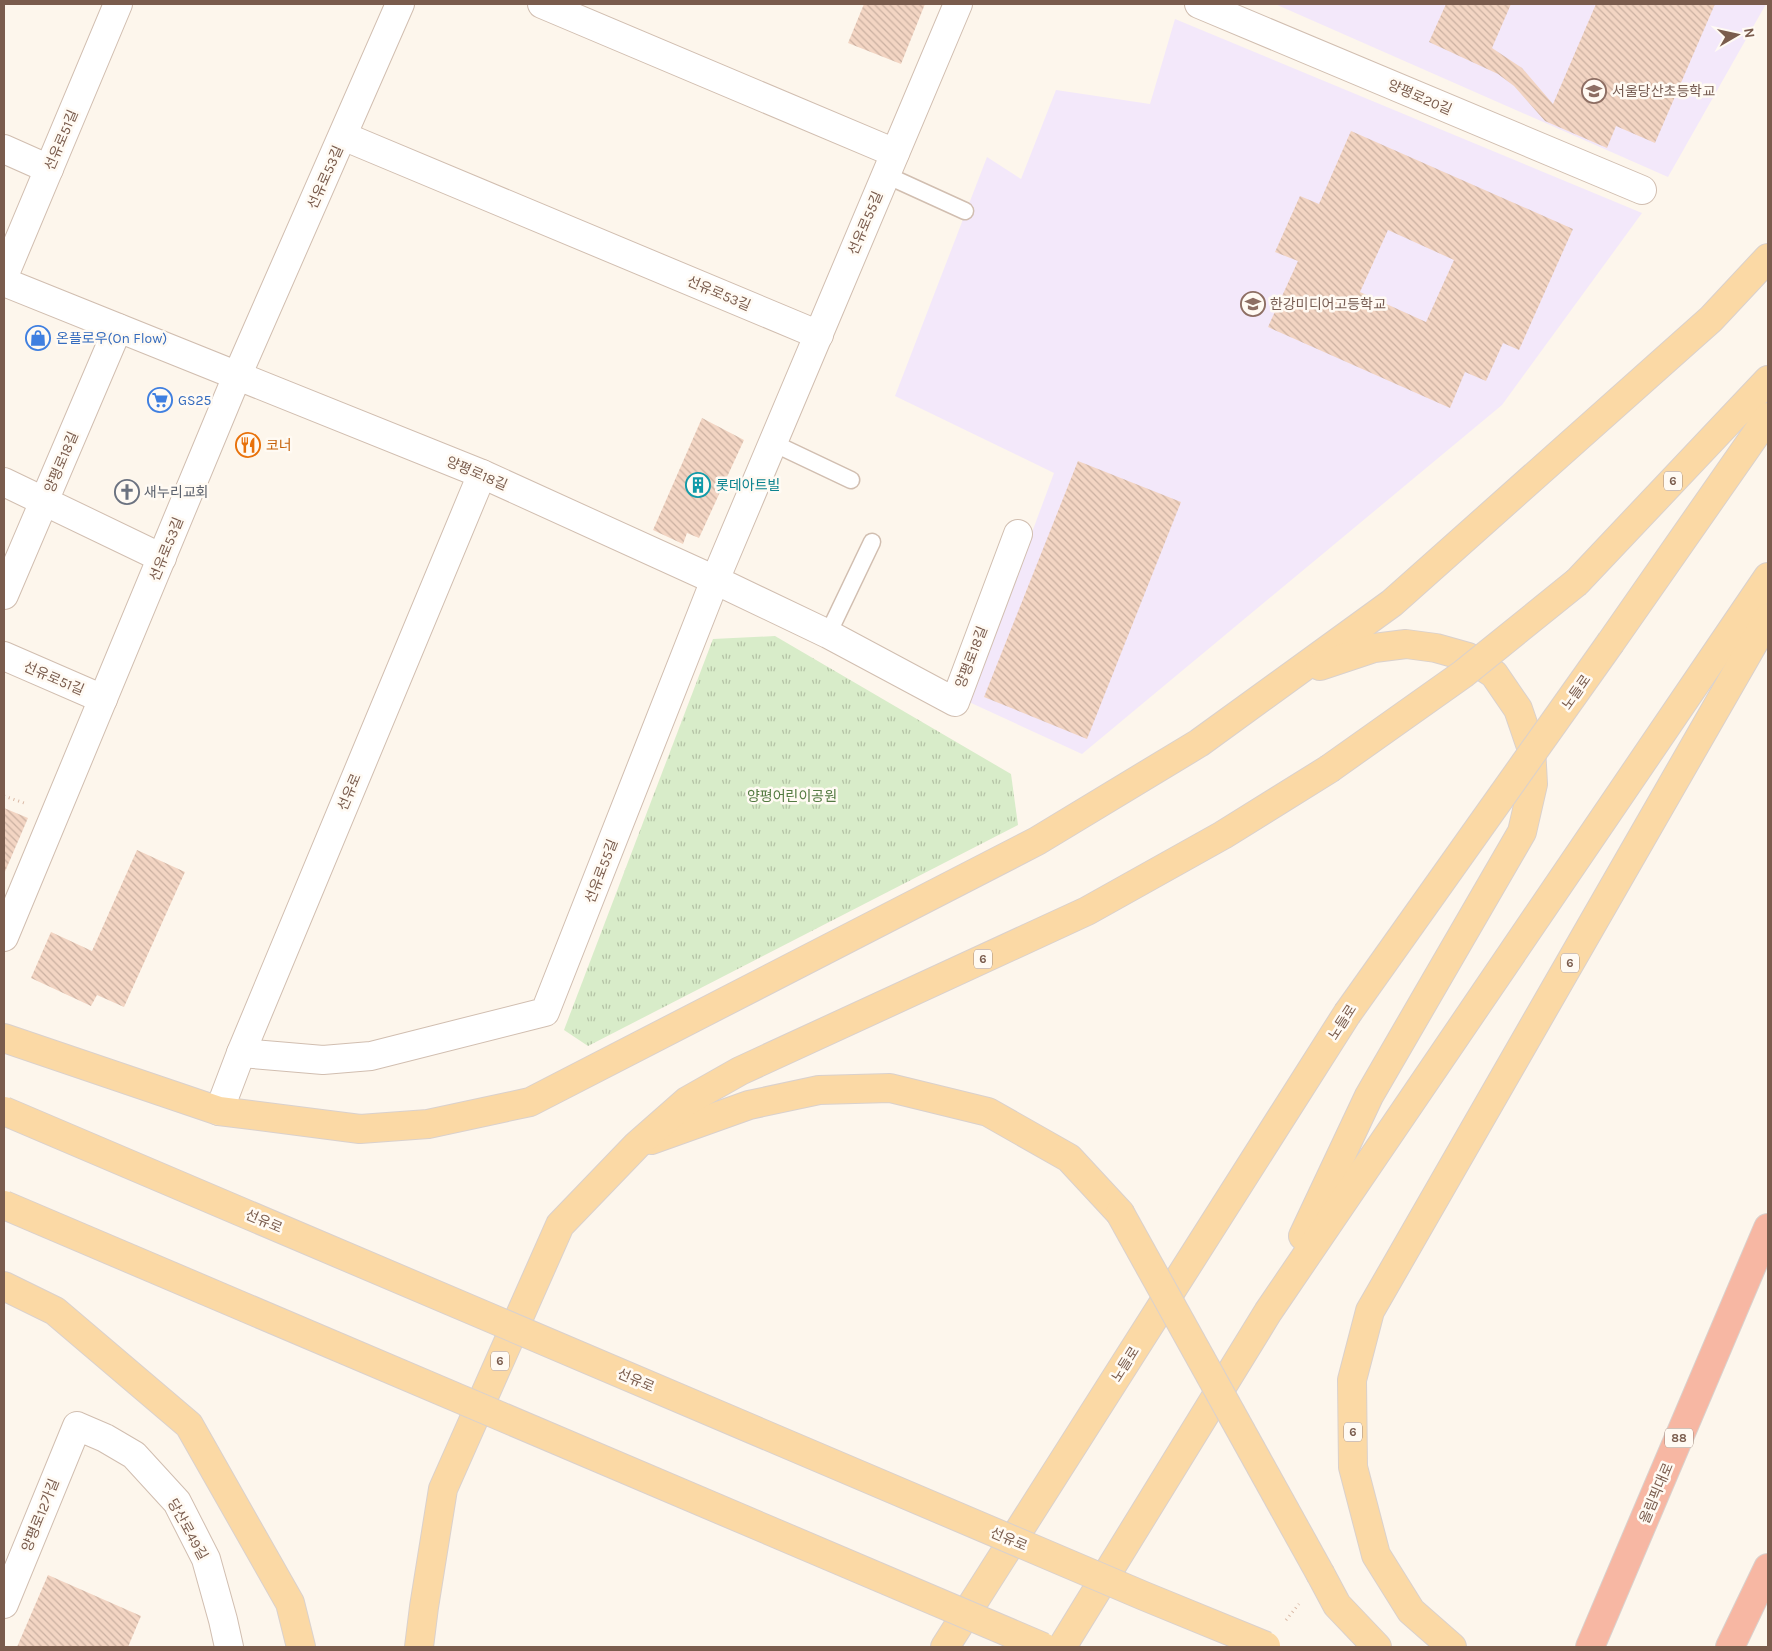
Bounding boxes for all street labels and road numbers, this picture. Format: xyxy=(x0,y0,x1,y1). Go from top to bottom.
street label: 양평로20길 xyxy=(1385,76,1454,119)
street label: 선유로51길 xyxy=(41,107,82,173)
street label: 선유로53길 xyxy=(304,143,347,212)
street label: 선유로55길 xyxy=(844,189,886,258)
street label: 선유로53길 xyxy=(684,272,753,315)
street label: 양평로18길 xyxy=(41,429,82,495)
street label: 양평로18길 xyxy=(444,453,510,494)
road number: 6 xyxy=(1664,472,1682,491)
street label: 선유로53길 xyxy=(146,515,187,584)
street label: 양평로18길 xyxy=(952,624,991,690)
street label: 선유로51길 xyxy=(21,658,87,699)
street label: 노들로 xyxy=(1558,671,1595,713)
street label: 선유로 xyxy=(334,771,365,813)
street label: 선유로55길 xyxy=(581,837,621,906)
road number: 6 xyxy=(974,950,992,969)
road number: 6 xyxy=(1561,954,1579,972)
street label: 노들로 xyxy=(1325,1001,1360,1043)
street label: 선유로 xyxy=(243,1206,285,1237)
street label: 노들로 xyxy=(1108,1343,1143,1385)
road number: 6 xyxy=(491,1352,509,1370)
street label: 선유로 xyxy=(615,1365,657,1396)
road number: 6 xyxy=(1344,1422,1362,1441)
road number: 88 xyxy=(1665,1429,1693,1448)
street label: 올림픽대로 xyxy=(1636,1460,1677,1526)
street label: 양평로12가길 xyxy=(18,1476,63,1554)
street label: 당산로49길 xyxy=(164,1496,211,1563)
street label: 선유로 xyxy=(988,1524,1030,1555)

